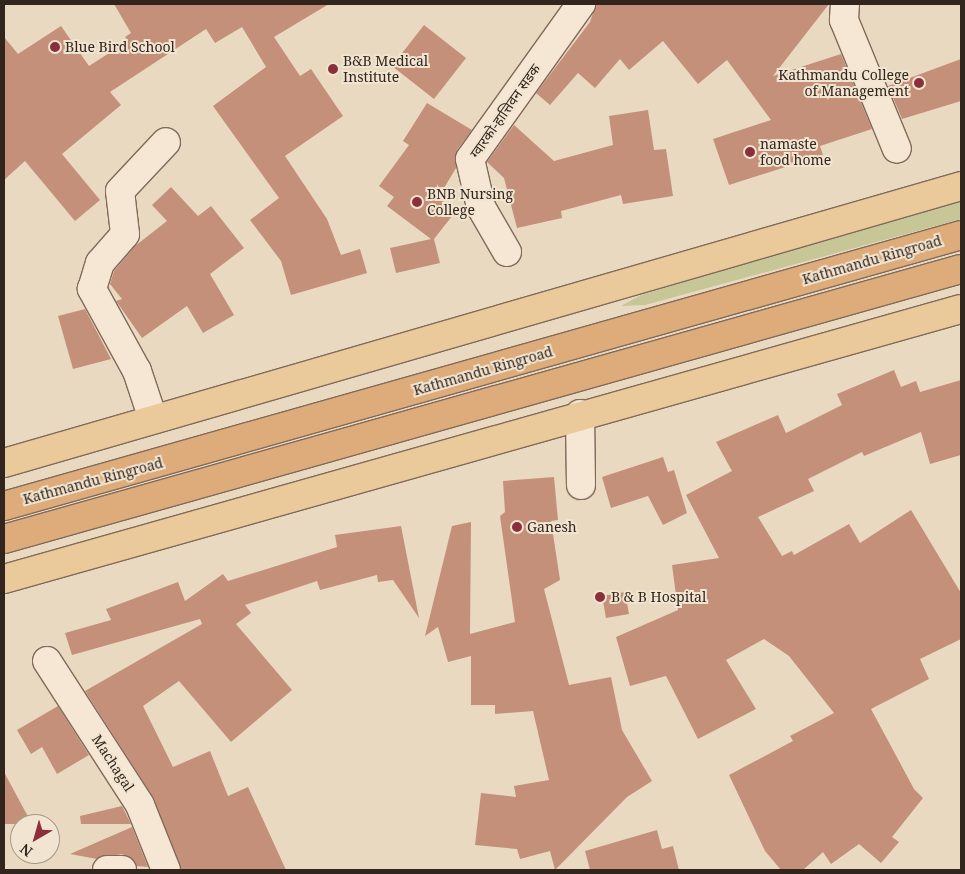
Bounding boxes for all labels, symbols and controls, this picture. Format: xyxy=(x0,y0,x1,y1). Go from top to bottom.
place label: Blue Bird School xyxy=(65,39,175,55)
marker: Blue Bird School xyxy=(49,41,61,53)
place label: B&B Medical Institute xyxy=(343,53,428,85)
street label: ग्वारको-हात्तिवन सडक xyxy=(466,61,544,161)
marker: B&B Medical Institute xyxy=(327,63,339,75)
place label: Kathmandu College of Management xyxy=(778,67,909,100)
marker: Kathmandu College of Management xyxy=(913,77,925,89)
place label: namaste food home xyxy=(760,136,831,168)
marker: namaste food home xyxy=(744,146,756,158)
place label: BNB Nursing College xyxy=(427,186,513,218)
marker: BNB Nursing College xyxy=(411,196,423,208)
street label: Kathmandu Ringroad xyxy=(800,232,944,288)
street label: Kathmandu Ringroad xyxy=(411,343,555,399)
street label: Kathmandu Ringroad xyxy=(21,454,165,508)
place label: Ganesh xyxy=(527,519,577,535)
marker: Ganesh xyxy=(511,521,523,533)
place label: B & B Hospital xyxy=(611,589,706,605)
marker: B & B Hospital xyxy=(593,590,607,604)
street label: Machagal xyxy=(88,731,138,795)
north arrow xyxy=(10,814,60,864)
text: N xyxy=(16,840,36,861)

